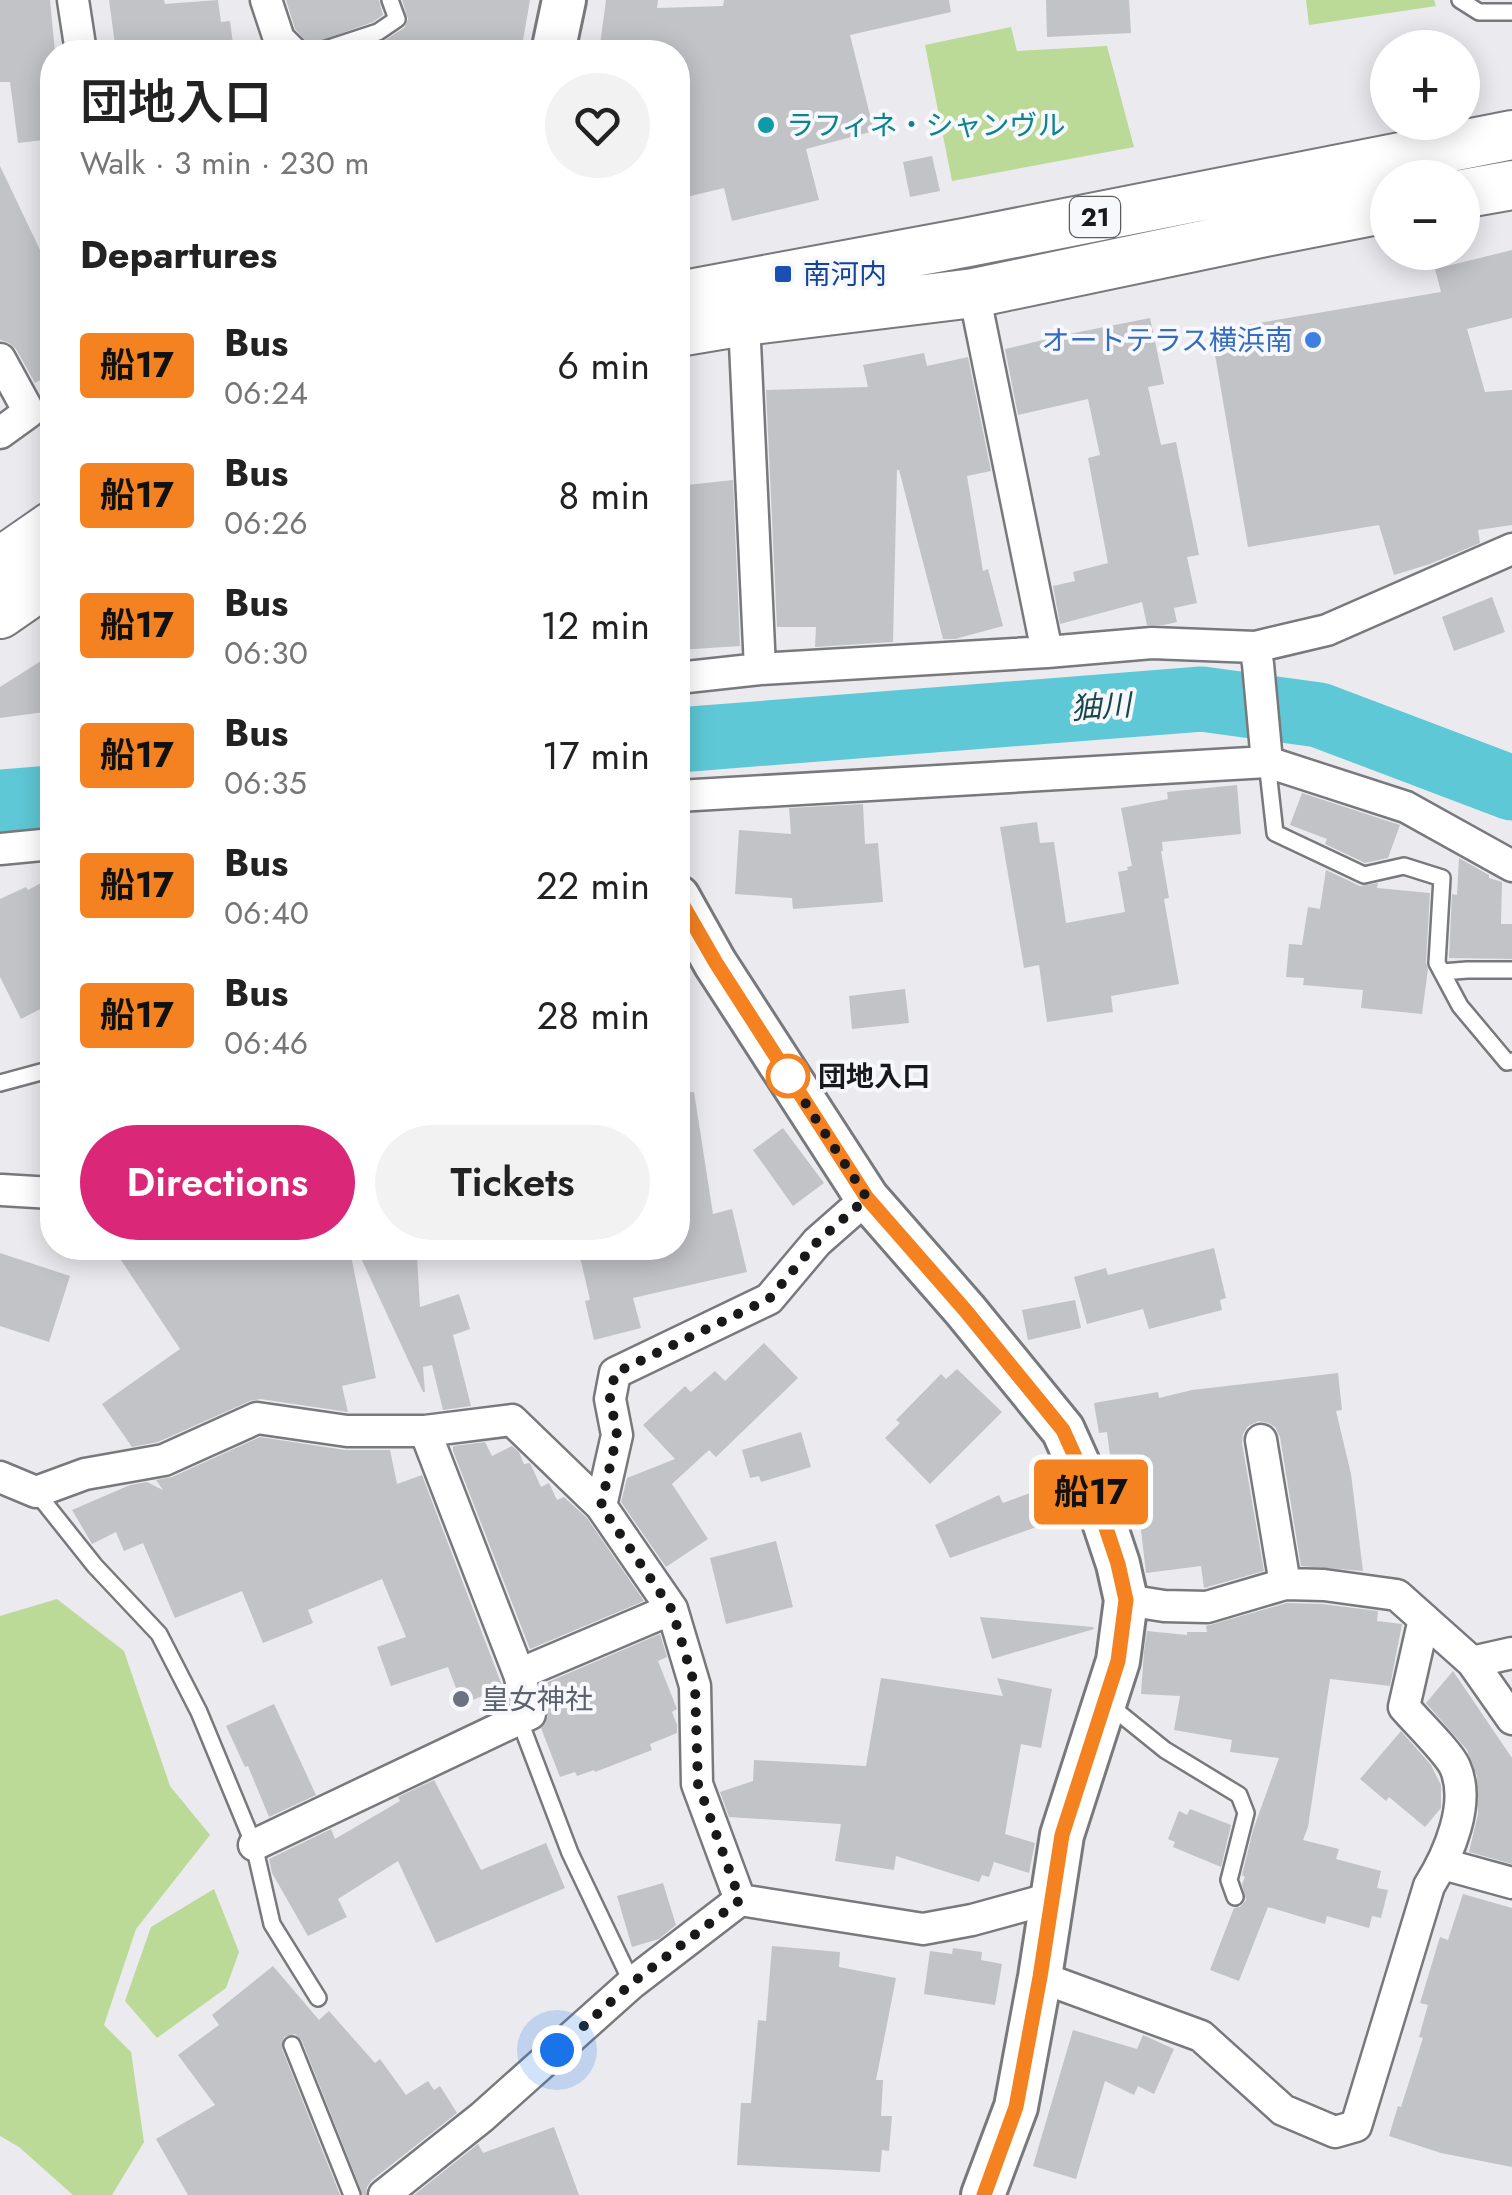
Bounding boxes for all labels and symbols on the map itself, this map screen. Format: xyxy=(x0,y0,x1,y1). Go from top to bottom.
place label: ラフィネ・シャンヴル xyxy=(786,105,1065,146)
marker: ラフィネ・シャンヴル xyxy=(755,114,777,136)
road number: 21 xyxy=(1070,197,1120,237)
place label: 南河内 xyxy=(803,254,887,295)
marker: 南河内 xyxy=(772,263,794,285)
place label: オートテラス横浜南 xyxy=(1042,320,1293,361)
marker: オートテラス横浜南 xyxy=(1302,329,1324,351)
water label: 㹨川 xyxy=(1070,683,1135,730)
marker: 団地入口 xyxy=(767,1055,809,1097)
place label: 団地入口 xyxy=(818,1056,930,1097)
line badge: 船17 xyxy=(1034,1460,1148,1524)
place label: 皇女神社 xyxy=(481,1679,593,1720)
marker: 皇女神社 xyxy=(450,1688,472,1710)
your location xyxy=(532,2025,582,2075)

